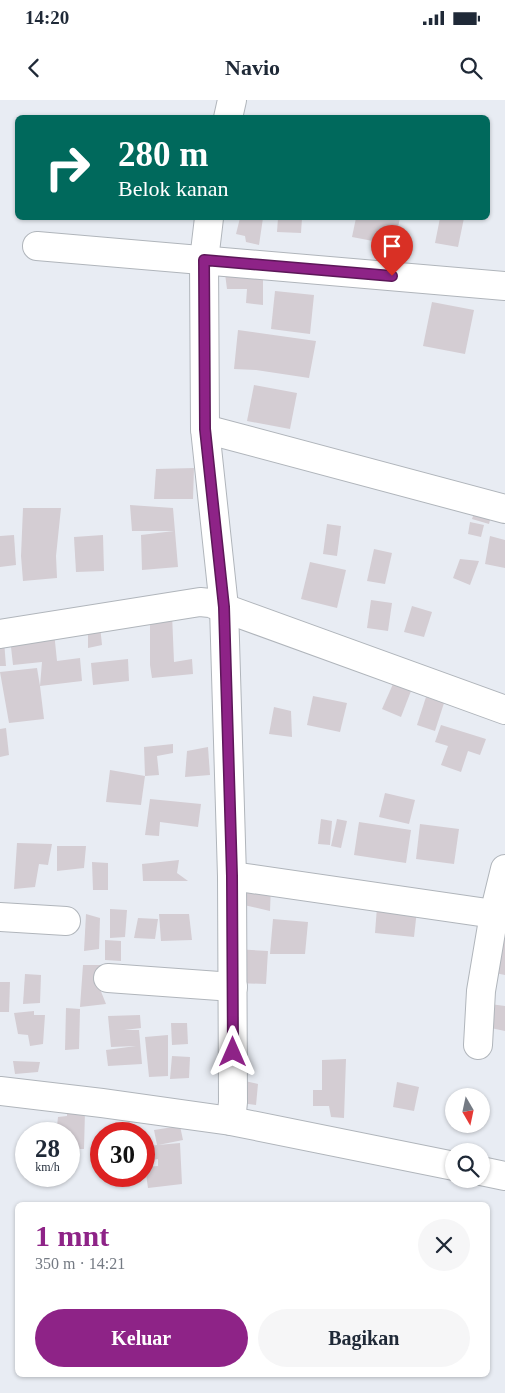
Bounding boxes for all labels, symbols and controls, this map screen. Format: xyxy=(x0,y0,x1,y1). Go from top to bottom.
text: 14:20 xyxy=(25,7,69,28)
icon: back xyxy=(20,54,48,82)
icon: search xyxy=(457,54,485,82)
text: Navio xyxy=(225,55,280,80)
icon: right xyxy=(35,135,100,200)
text: 280 m xyxy=(118,135,208,174)
text: Belok kanan xyxy=(118,176,229,201)
pin xyxy=(371,225,413,276)
icon: arrive xyxy=(378,232,406,260)
position arrow xyxy=(206,1025,258,1077)
north arrow xyxy=(445,1088,490,1132)
map controls xyxy=(445,1088,490,1188)
speed limit sign: 30 xyxy=(90,1122,155,1187)
text: 28 xyxy=(35,1135,60,1162)
button: search xyxy=(445,1143,490,1188)
text: km/h xyxy=(35,1160,60,1174)
text: 1 mnt xyxy=(35,1219,109,1252)
button: close xyxy=(418,1219,470,1271)
text: 350 m · 14:21 xyxy=(35,1255,125,1272)
button: Keluar xyxy=(35,1309,248,1367)
button: Bagikan xyxy=(258,1309,470,1367)

